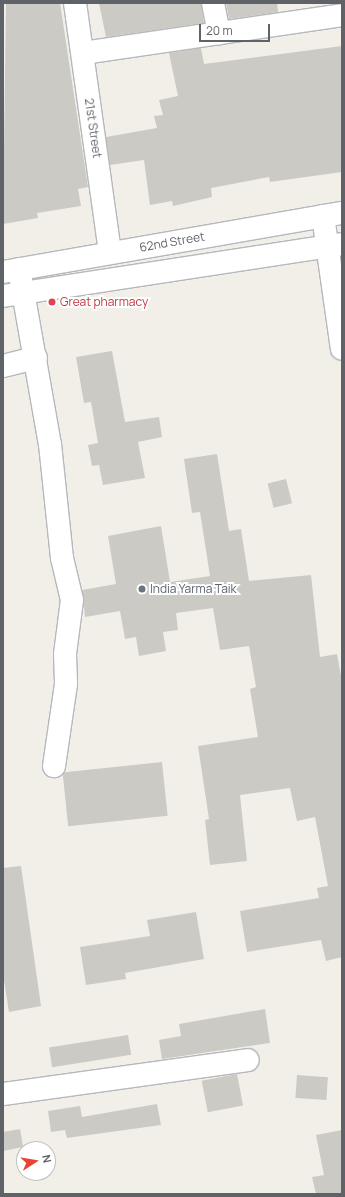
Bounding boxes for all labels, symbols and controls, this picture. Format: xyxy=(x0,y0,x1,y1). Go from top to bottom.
scale bar xyxy=(201,16,272,42)
text: 20 m xyxy=(206,22,233,39)
street label: 21st Street xyxy=(82,97,104,159)
street label: 62nd Street xyxy=(138,229,206,255)
place label: Great pharmacy xyxy=(60,295,148,309)
marker: Great pharmacy xyxy=(47,297,57,307)
place label: India Yarma Taik xyxy=(150,582,237,596)
marker: India Yarma Taik xyxy=(137,584,147,594)
north arrow xyxy=(16,1141,56,1181)
text: N xyxy=(39,1153,55,1164)

